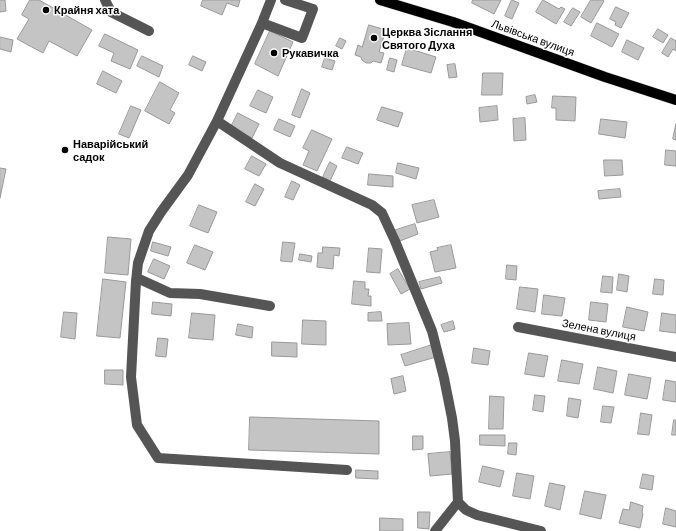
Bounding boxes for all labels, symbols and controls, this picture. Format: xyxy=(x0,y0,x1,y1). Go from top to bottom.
place label: Крайня хата xyxy=(54,3,119,17)
marker: Крайня хата xyxy=(41,5,51,15)
street label: Львівська вулиця xyxy=(490,17,576,59)
place label: Церква Зіслання Святого Духа xyxy=(382,25,472,51)
marker: Церква Зіслання Святого Духа xyxy=(369,33,379,43)
place label: Рукавичка xyxy=(282,46,339,60)
marker: Рукавичка xyxy=(269,48,279,58)
place label: Наварійський садок xyxy=(73,137,148,163)
marker: Наварійський садок xyxy=(60,145,70,155)
street label: Зелена вулиця xyxy=(561,316,637,344)

